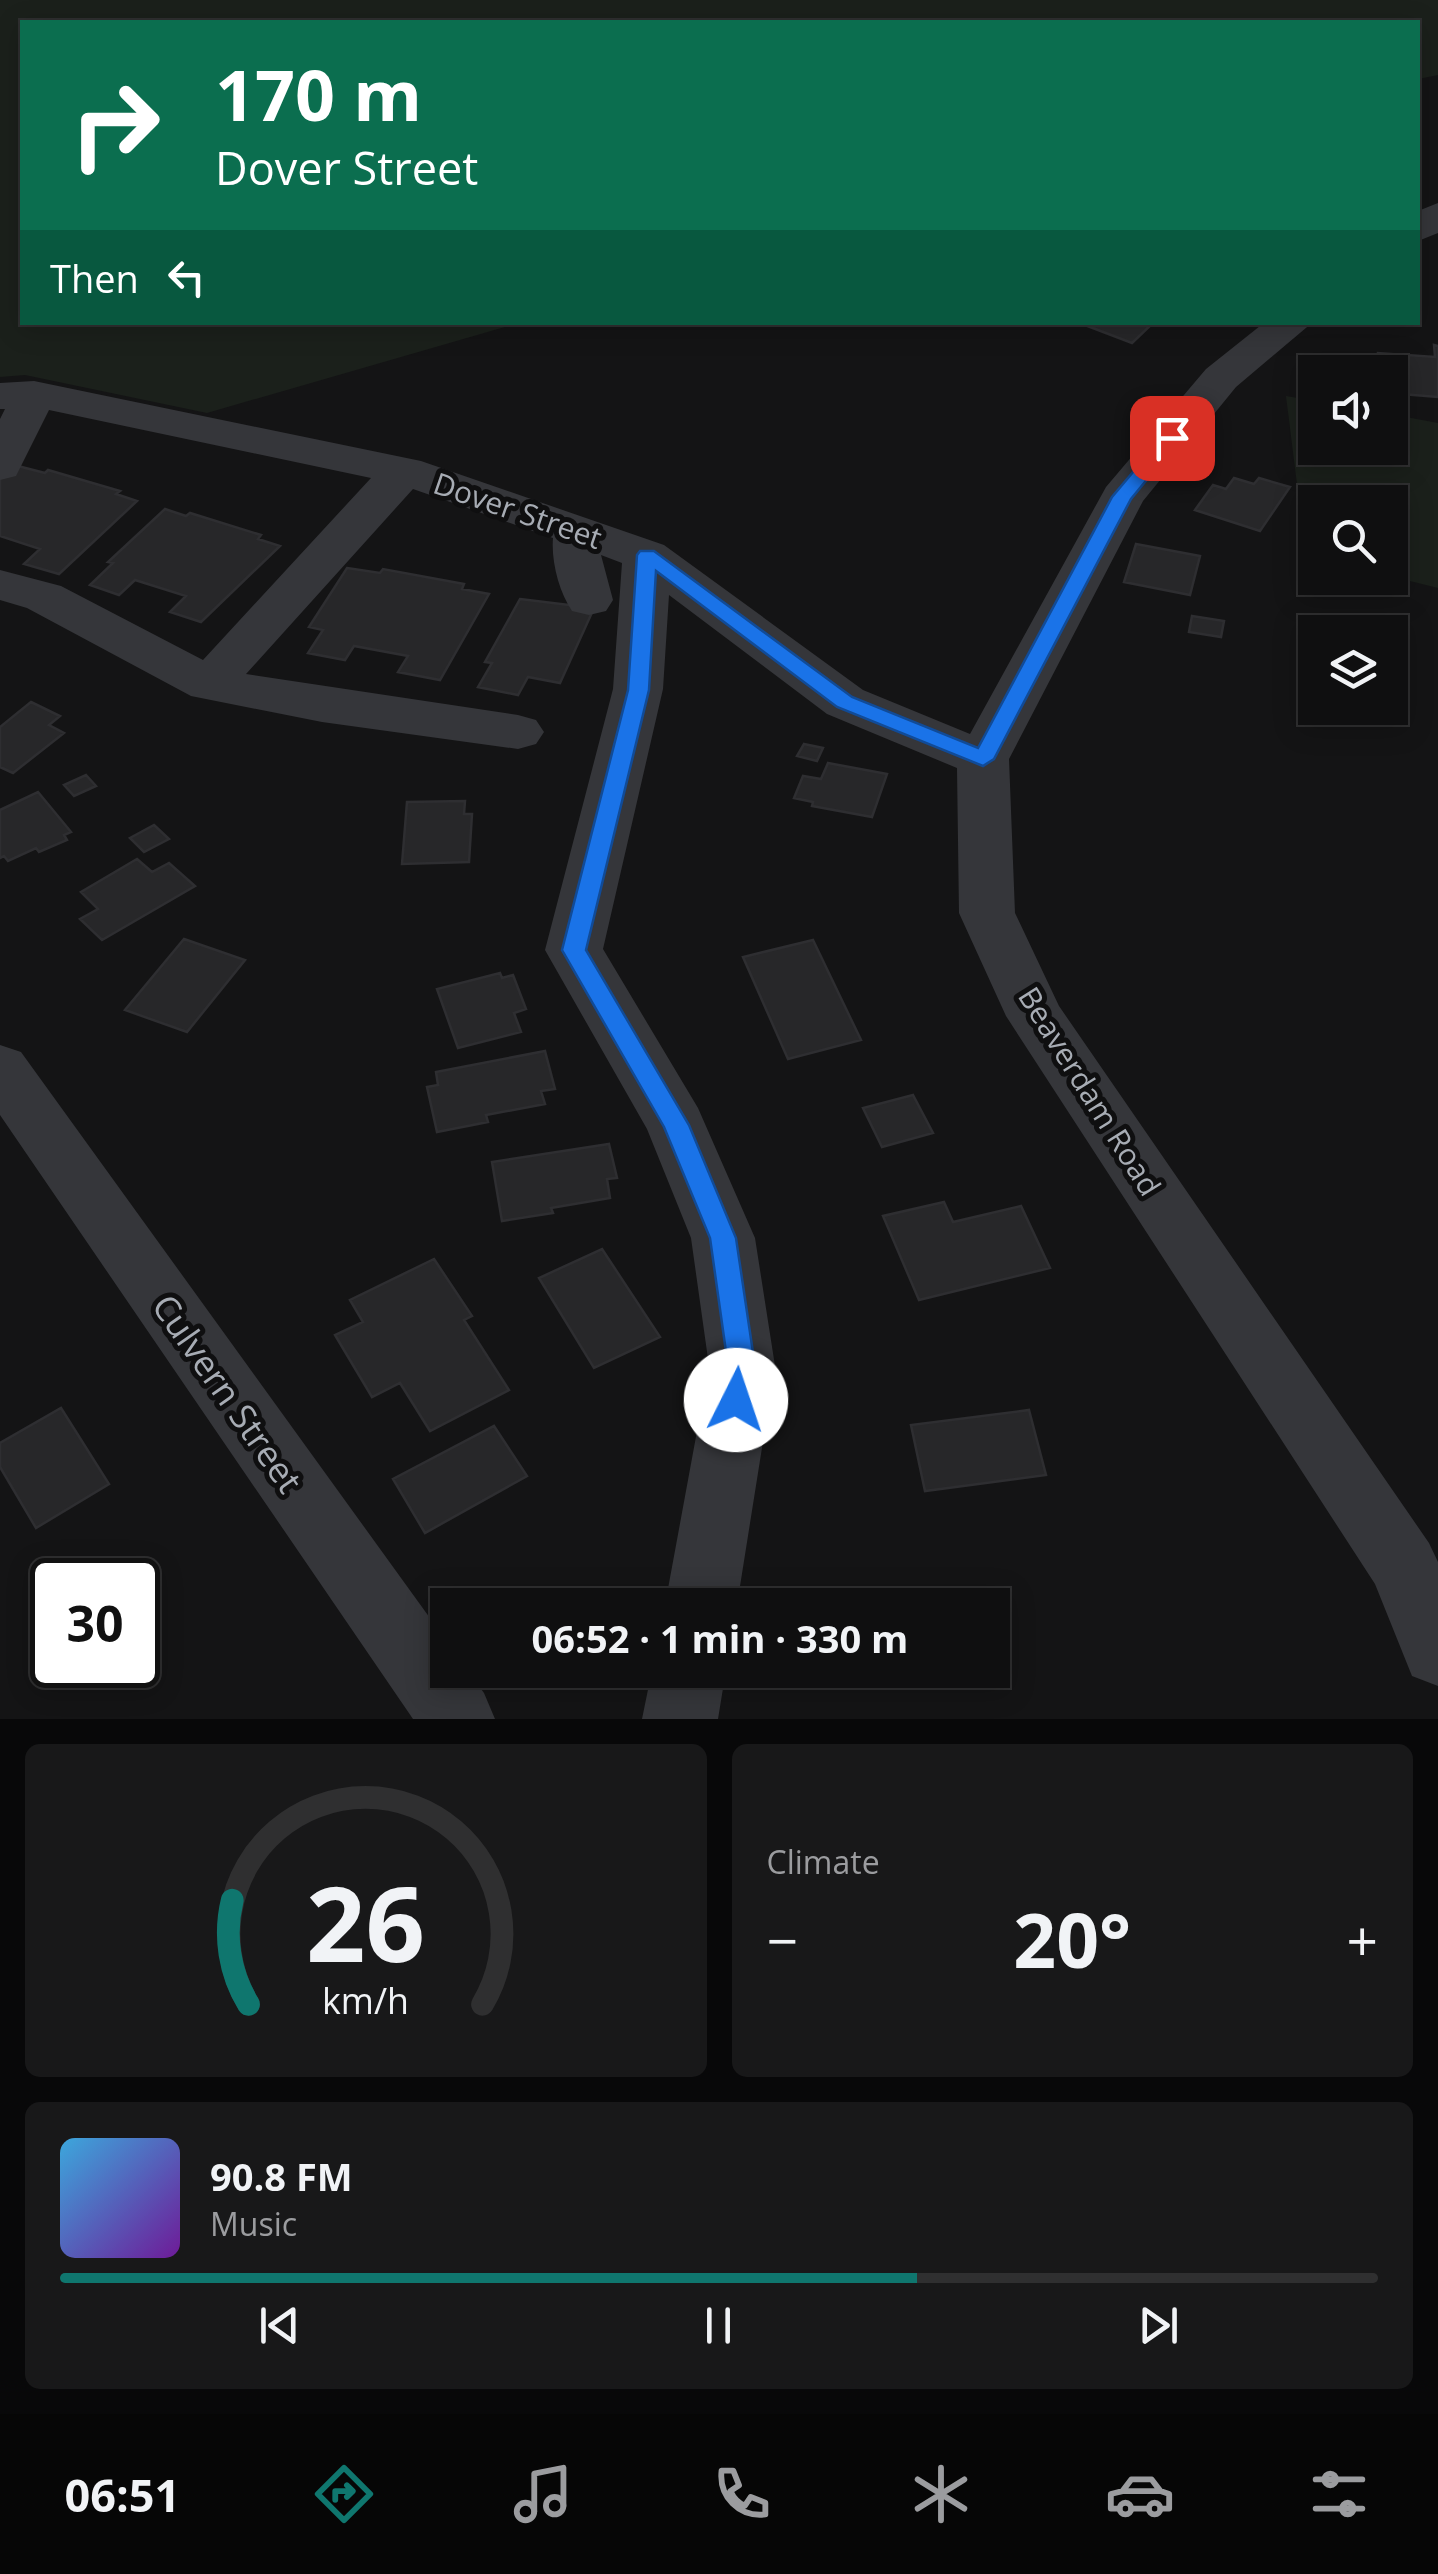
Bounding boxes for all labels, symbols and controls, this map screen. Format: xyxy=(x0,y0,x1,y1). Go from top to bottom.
text: 170 m xyxy=(215,46,422,142)
icon: right xyxy=(50,60,180,190)
text: Dover Street xyxy=(215,137,478,198)
icon: left xyxy=(159,250,214,305)
text: Then xyxy=(50,252,139,304)
map controls xyxy=(1298,355,1408,725)
button: sound xyxy=(1298,355,1408,465)
pin xyxy=(1130,396,1215,481)
icon: arrive xyxy=(1145,411,1200,466)
street label: Dover Street xyxy=(428,462,608,558)
button: search xyxy=(1298,485,1408,595)
button: layers xyxy=(1298,615,1408,725)
street label: Beaverdam Road xyxy=(1009,979,1171,1203)
street label: Culvern Street xyxy=(142,1284,314,1502)
position arrow xyxy=(684,1348,788,1452)
speed limit sign: 30 xyxy=(30,1558,160,1688)
text: 06:52 · 1 min · 330 m xyxy=(532,1612,908,1664)
text: Climate xyxy=(767,1840,880,1883)
text: 26 xyxy=(306,1851,425,1992)
text: 20° xyxy=(1013,1888,1131,1990)
text: − xyxy=(767,1902,798,1977)
text: + xyxy=(1347,1902,1378,1977)
text: km/h xyxy=(322,1976,409,2024)
text: 90.8 FM xyxy=(210,2150,353,2202)
text: Music xyxy=(210,2202,297,2245)
icon: previous xyxy=(252,2298,307,2353)
icon: pause xyxy=(691,2298,746,2353)
icon: next xyxy=(1131,2298,1186,2353)
icon: directions xyxy=(309,2459,379,2529)
icon: music xyxy=(508,2459,578,2529)
icon: phone xyxy=(707,2459,777,2529)
icon: climate xyxy=(906,2459,976,2529)
icon: car xyxy=(1105,2459,1175,2529)
icon: filters xyxy=(1304,2459,1374,2529)
text: 06:51 xyxy=(64,2464,180,2525)

